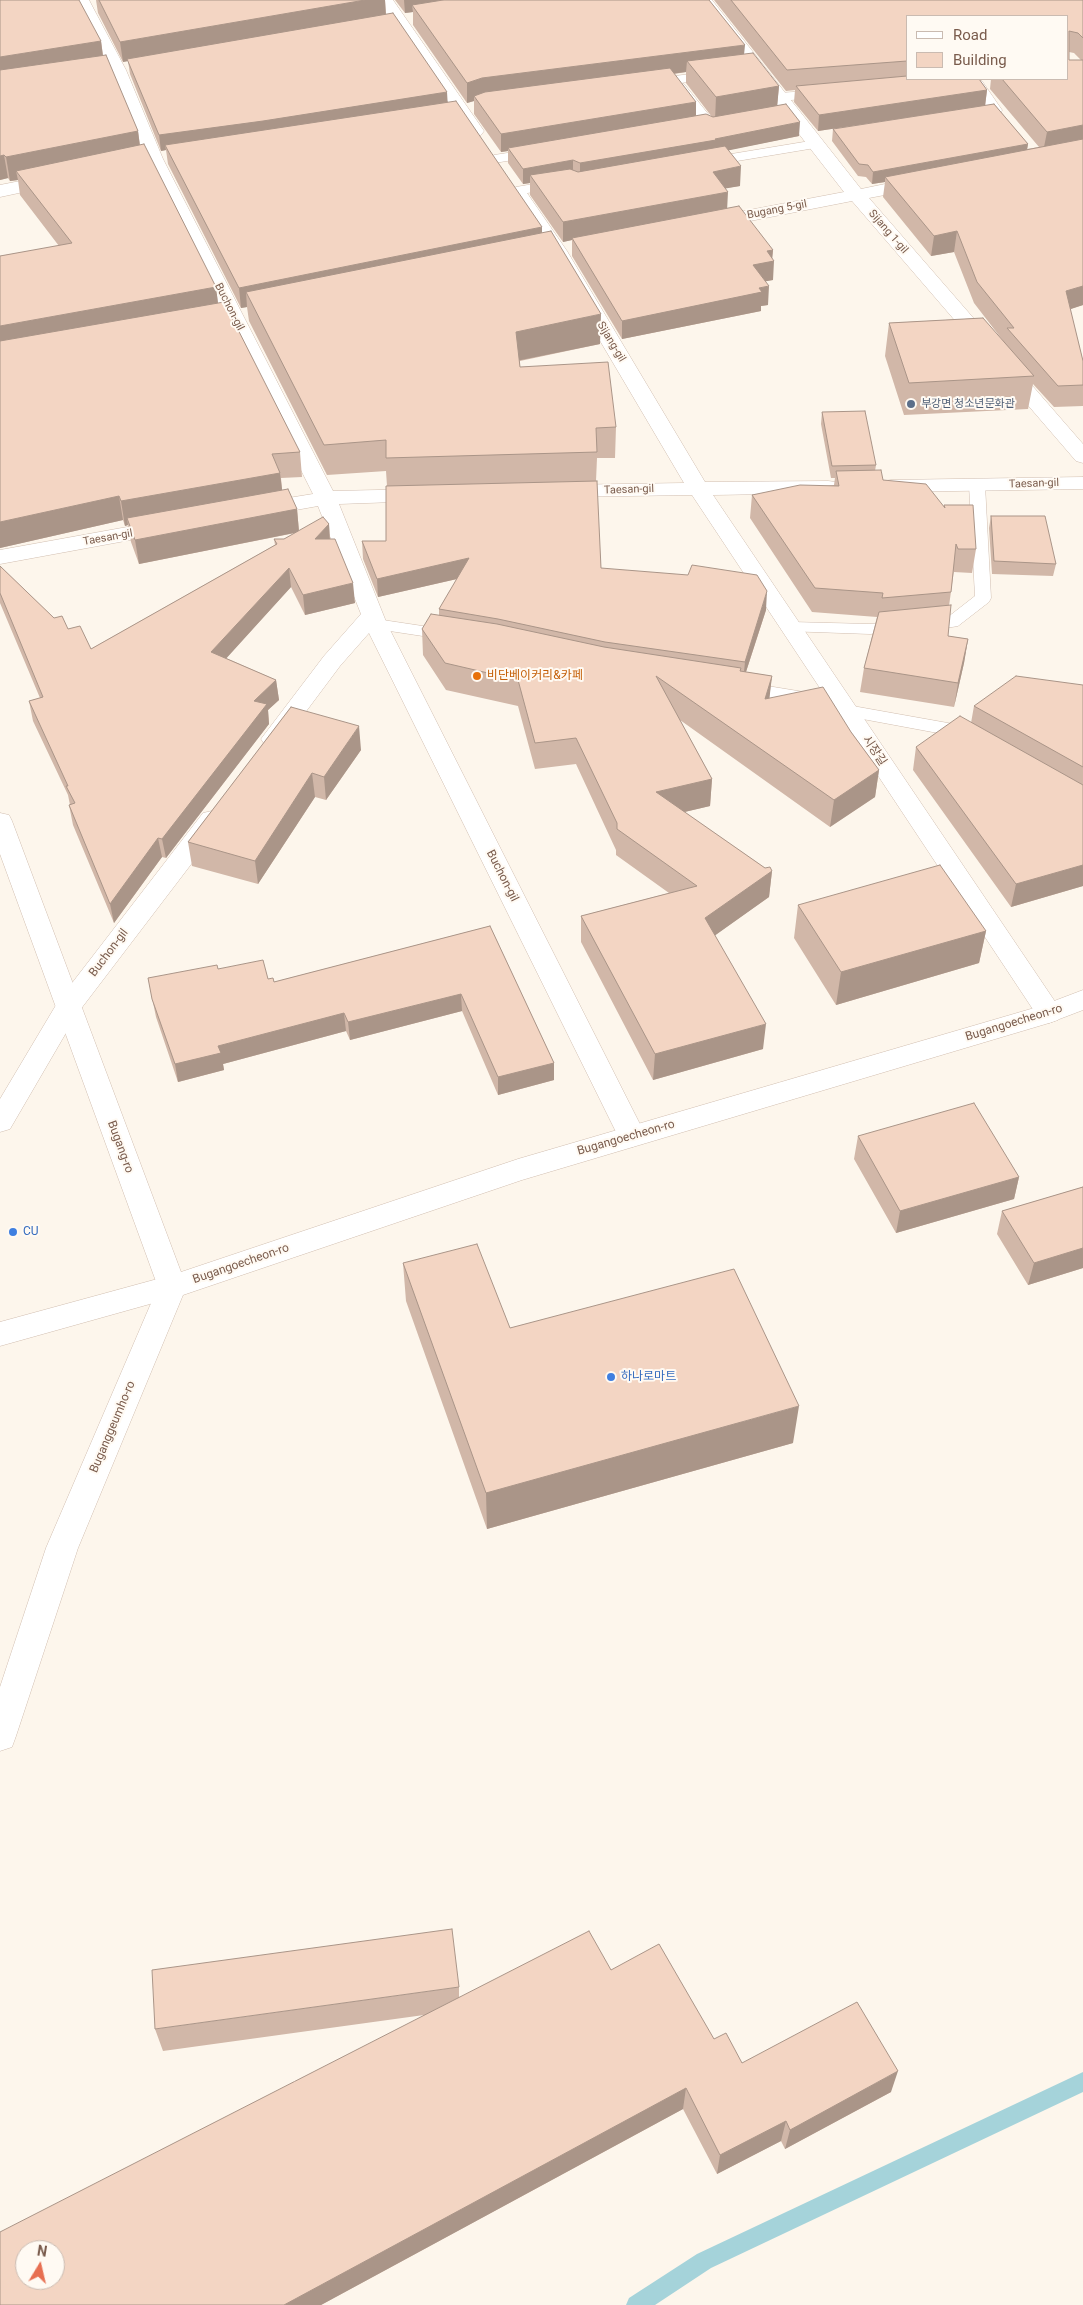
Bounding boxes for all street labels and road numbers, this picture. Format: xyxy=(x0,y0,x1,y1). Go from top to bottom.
street label: Bugang 5-gil xyxy=(746,198,808,222)
street label: Sijang 1-gil xyxy=(865,207,911,257)
street label: Buchon-gil xyxy=(211,281,247,333)
street label: Sijang-gil xyxy=(594,319,628,365)
street label: Taesan-gil xyxy=(1009,477,1059,491)
street label: Taesan-gil xyxy=(604,483,654,497)
street label: Taesan-gil xyxy=(82,527,134,549)
street label: 시장길 xyxy=(859,733,889,769)
street label: Buchon-gil xyxy=(483,848,521,904)
street label: Buchon-gil xyxy=(86,926,132,980)
street label: Bugangoecheon-ro xyxy=(964,1001,1064,1045)
street label: Bugangoecheon-ro xyxy=(576,1117,676,1159)
street label: Bugang-ro xyxy=(104,1119,136,1175)
street label: Bugangoecheon-ro xyxy=(191,1241,291,1287)
street label: Buganggeumho-ro xyxy=(87,1379,139,1475)

